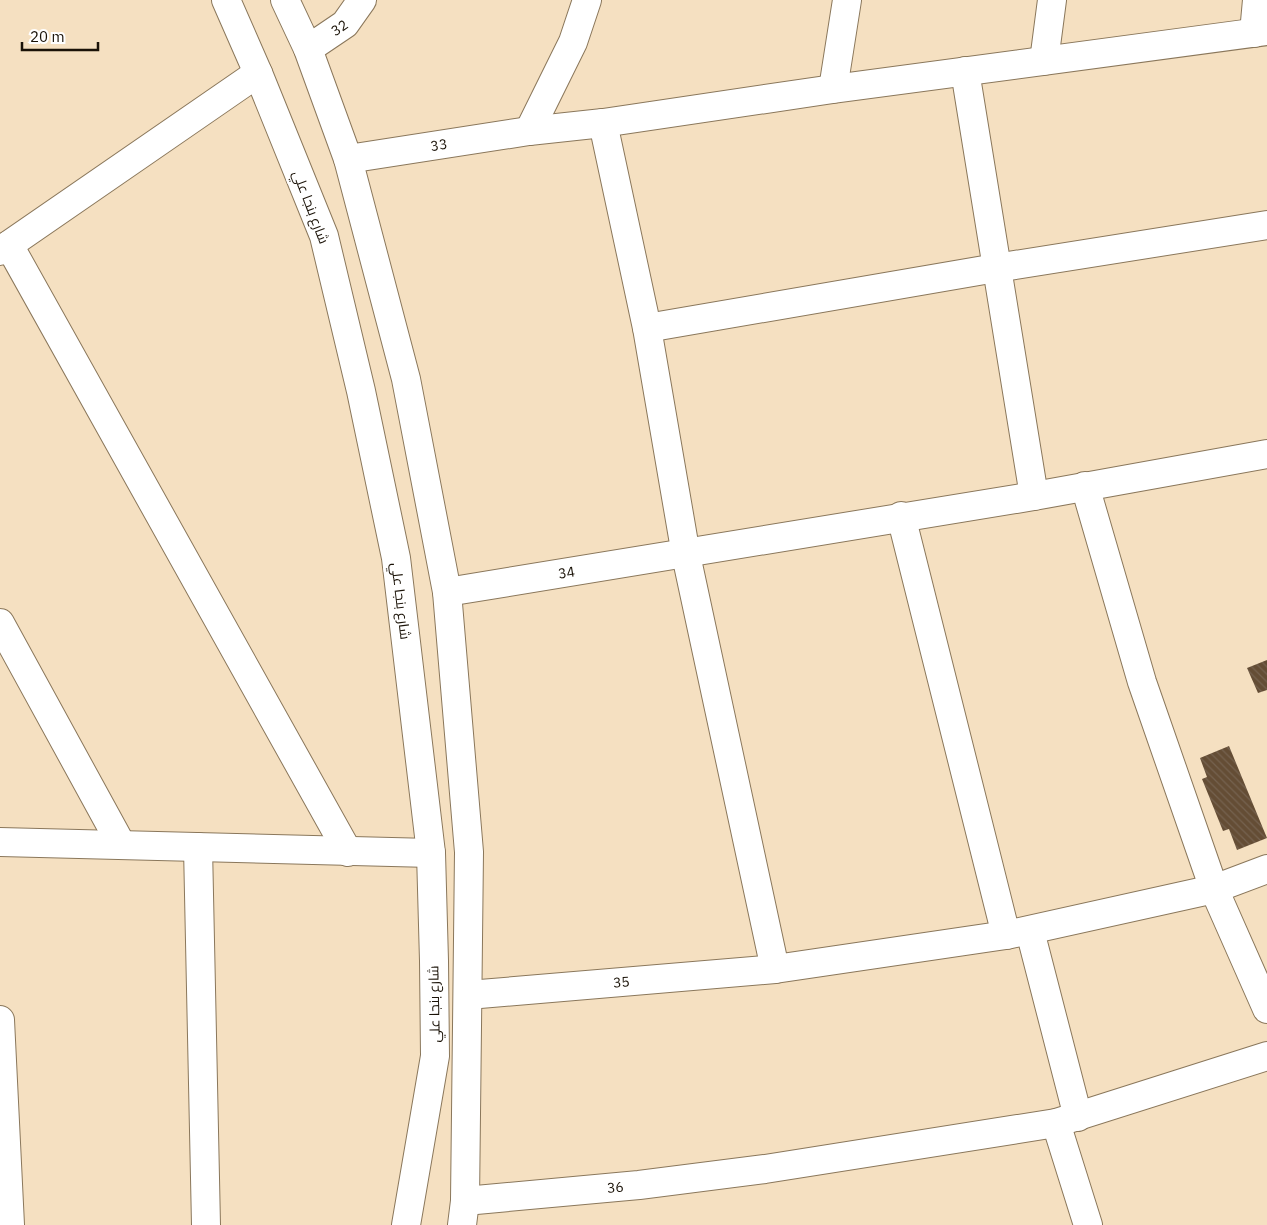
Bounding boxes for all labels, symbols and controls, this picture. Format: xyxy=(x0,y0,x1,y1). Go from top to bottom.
street label: 32 xyxy=(327,16,351,40)
scale bar xyxy=(22,20,99,52)
text: 20 m xyxy=(30,27,65,46)
street label: 33 xyxy=(429,135,449,155)
street label: شارع بنجا علي xyxy=(286,168,333,247)
street label: شارع بنجا علي xyxy=(384,562,415,641)
street label: 34 xyxy=(557,562,576,583)
street label: شارع بنجا علي xyxy=(424,965,447,1043)
street label: 35 xyxy=(612,972,631,992)
street label: 36 xyxy=(606,1177,625,1197)

